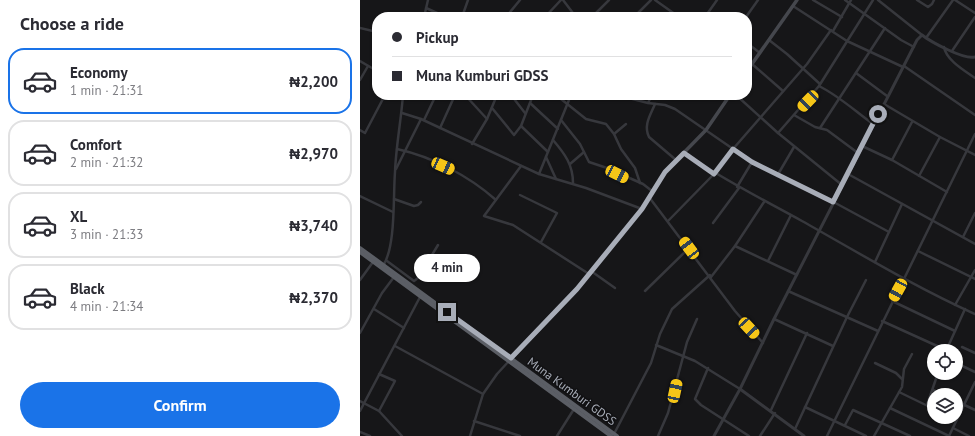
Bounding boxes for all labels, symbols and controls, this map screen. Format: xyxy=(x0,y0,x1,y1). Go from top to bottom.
text: Choose a ride xyxy=(20,12,124,35)
text: Pickup xyxy=(416,28,459,47)
icon: car xyxy=(22,63,58,99)
text: Economy xyxy=(70,63,128,82)
text: Muna Kumburi GDSS xyxy=(416,66,548,85)
text: ₦2,200 xyxy=(289,72,338,91)
text: 1 min · 21:31 xyxy=(70,82,143,99)
car xyxy=(795,88,821,114)
route start xyxy=(869,105,887,123)
icon: car xyxy=(22,135,58,171)
text: Comfort xyxy=(70,135,122,154)
text: ₦2,970 xyxy=(289,144,338,163)
text: 2 min · 21:32 xyxy=(70,154,143,171)
car xyxy=(430,156,456,176)
car xyxy=(604,163,630,185)
icon: car xyxy=(22,207,58,243)
text: XL xyxy=(70,207,87,226)
text: ₦3,740 xyxy=(289,216,338,235)
text: 3 min · 21:33 xyxy=(70,226,143,243)
car xyxy=(677,235,701,261)
callout: 4 min xyxy=(414,254,480,282)
text: 4 min xyxy=(431,259,463,276)
car xyxy=(887,277,909,303)
icon: car xyxy=(22,279,58,315)
text: Black xyxy=(70,279,105,298)
text: ₦2,370 xyxy=(289,288,338,307)
text: 4 min · 21:34 xyxy=(70,298,143,315)
route end xyxy=(438,303,456,321)
car xyxy=(736,315,762,341)
map controls xyxy=(927,344,963,424)
button: locate xyxy=(927,344,963,380)
street label: Muna Kumburi GDSS xyxy=(525,354,619,428)
car xyxy=(667,378,683,404)
button: Confirm xyxy=(20,382,340,428)
button: layers xyxy=(927,388,963,424)

